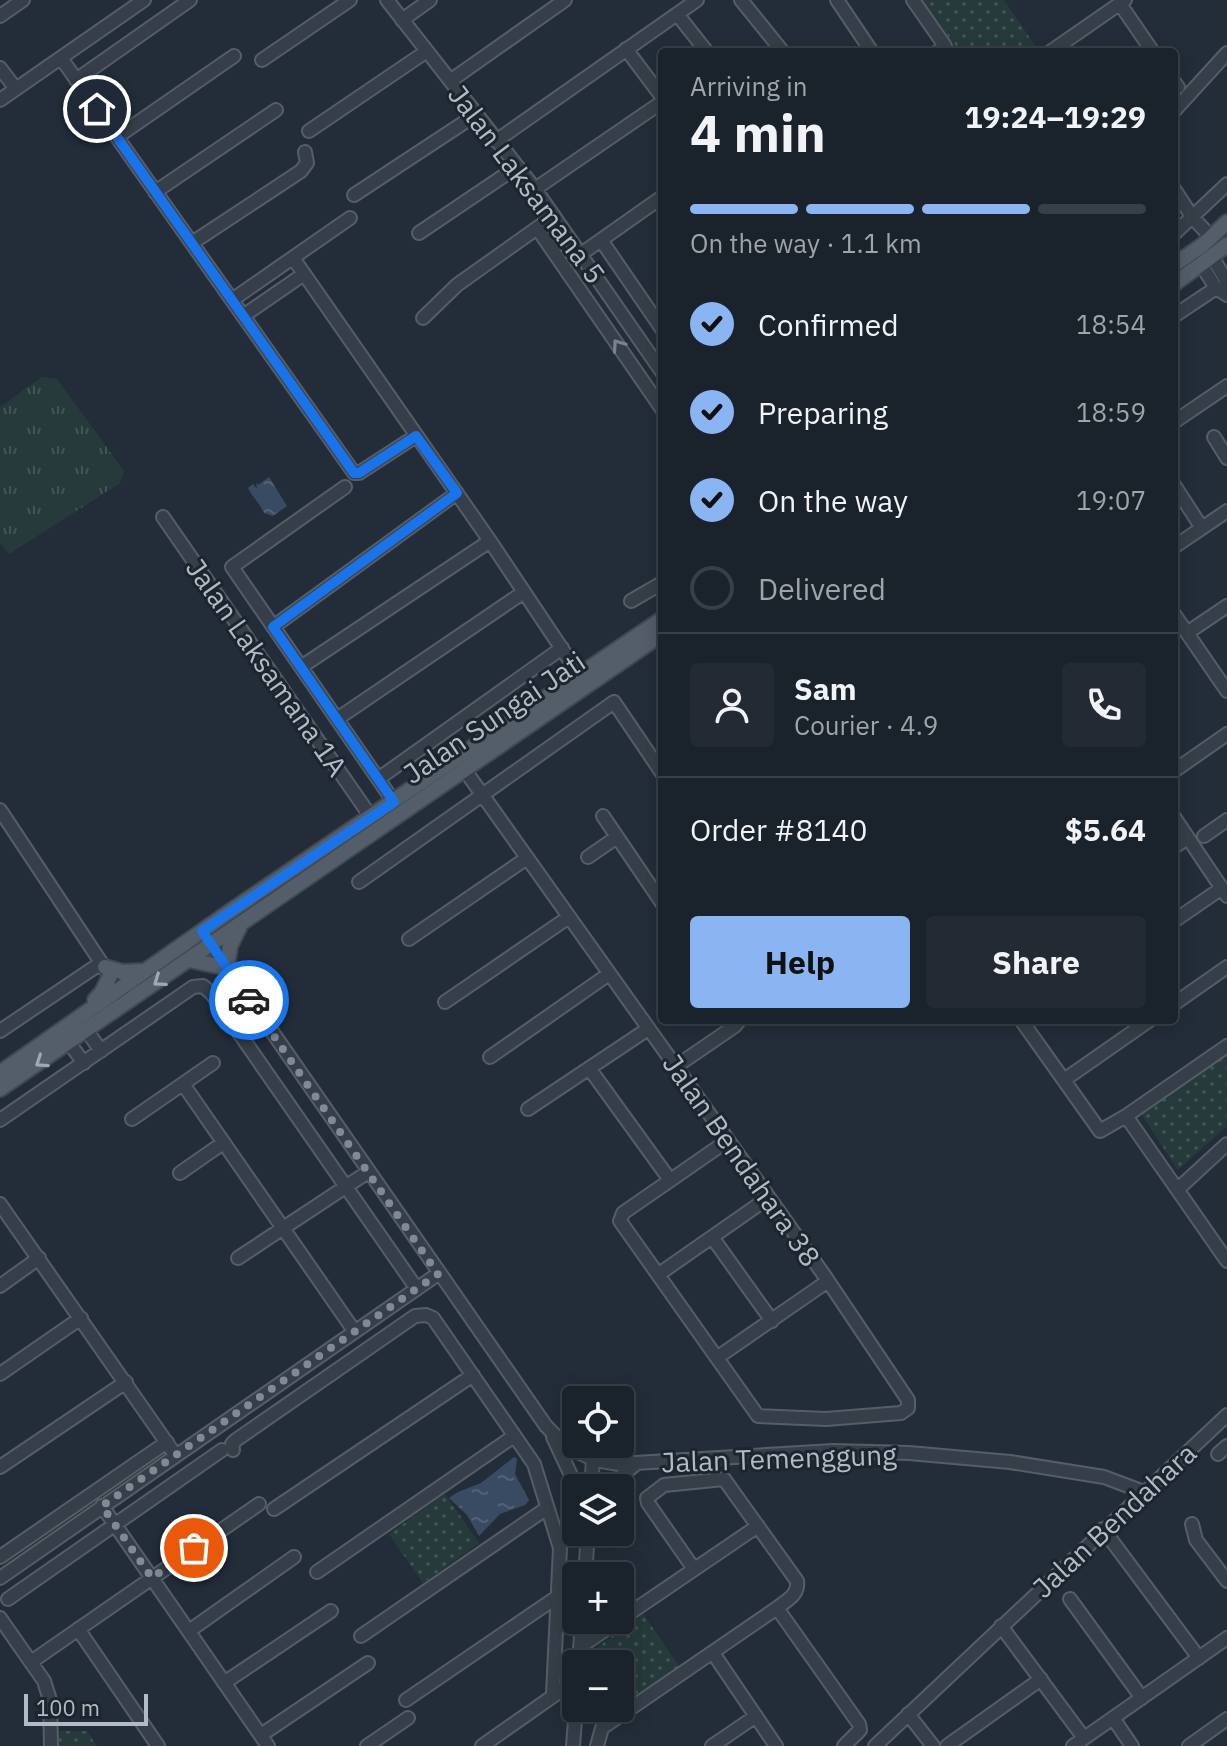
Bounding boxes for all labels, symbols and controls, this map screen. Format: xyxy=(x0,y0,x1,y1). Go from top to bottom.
text: Arriving in xyxy=(690,69,807,103)
pin xyxy=(63,75,131,143)
street label: Jalan Laksamana 5 xyxy=(440,77,614,291)
icon: home xyxy=(75,87,119,131)
text: 19:24–19:29 xyxy=(965,97,1146,136)
text: 4 min xyxy=(690,99,826,166)
text: On the way · 1.1 km xyxy=(690,226,922,260)
icon: check xyxy=(690,302,734,346)
text: Confirmed xyxy=(758,305,899,344)
text: 18:54 xyxy=(1076,307,1146,341)
one-way arrow xyxy=(613,340,628,354)
icon: check xyxy=(690,390,734,434)
text: Preparing xyxy=(758,393,888,432)
text: 18:59 xyxy=(1076,395,1146,429)
icon: check xyxy=(690,478,734,522)
text: On the way xyxy=(758,481,908,520)
text: 19:07 xyxy=(1076,483,1146,517)
street label: Jalan Laksamana 1A xyxy=(178,551,356,783)
text: Delivered xyxy=(758,569,886,608)
street label: Jalan Sungai Jati xyxy=(396,642,592,792)
button: person xyxy=(690,663,774,747)
button: phone xyxy=(1062,663,1146,747)
text: Sam xyxy=(794,669,857,708)
text: Courier · 4.9 xyxy=(794,708,938,742)
text: Order #8140 xyxy=(690,810,867,849)
text: $5.64 xyxy=(1065,810,1146,849)
button: Help xyxy=(690,916,910,1008)
button: Share xyxy=(926,916,1146,1008)
courier xyxy=(209,960,289,1040)
one-way arrow xyxy=(154,971,168,986)
icon: car xyxy=(227,978,271,1022)
street label: Jalan Bendahara 38 xyxy=(655,1046,829,1274)
one-way arrow xyxy=(35,1052,50,1067)
map controls xyxy=(562,1386,634,1722)
button: locate xyxy=(562,1386,634,1458)
street label: Jalan Bendahara xyxy=(1024,1434,1204,1605)
street label: Jalan Temenggung xyxy=(661,1435,898,1481)
button: layers xyxy=(562,1474,634,1546)
pin xyxy=(160,1514,228,1582)
icon: bag xyxy=(172,1526,216,1570)
button: + xyxy=(562,1562,634,1634)
button: − xyxy=(562,1650,634,1722)
scale bar xyxy=(24,1690,148,1726)
text: 100 m xyxy=(36,1693,100,1722)

